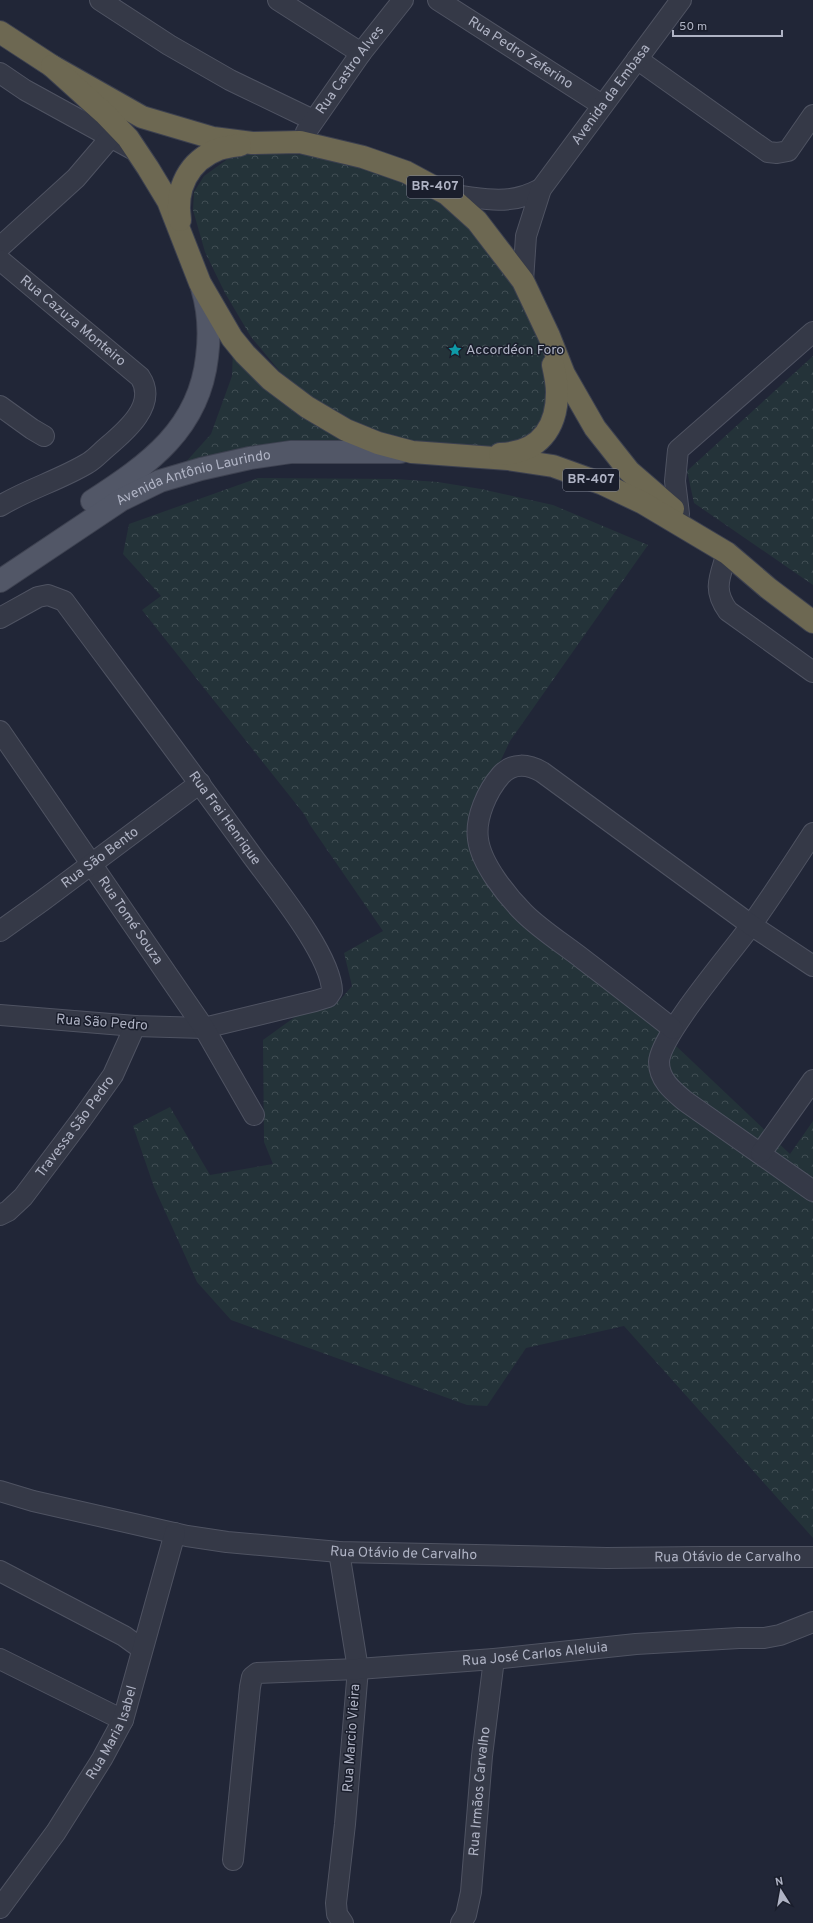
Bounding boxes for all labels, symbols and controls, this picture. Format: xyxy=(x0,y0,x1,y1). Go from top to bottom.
scale bar xyxy=(673,12,782,38)
street label: Rua Pedro Zeferino xyxy=(465,13,576,93)
text: 50 m xyxy=(679,19,707,35)
street label: Rua Castro Alves xyxy=(312,22,388,118)
street label: Avenida da Embasa xyxy=(568,41,654,148)
road number: BR-407 xyxy=(407,176,463,198)
street label: Rua Cazuza Monteiro xyxy=(16,272,129,370)
place icon: Accordéon Foro xyxy=(447,342,463,358)
place label: Accordéon Foro xyxy=(466,342,564,359)
street label: Avenida Antônio Laurindo xyxy=(113,447,272,510)
road number: BR-407 xyxy=(563,469,619,491)
street label: Rua Frei Henrique xyxy=(185,768,265,868)
street label: Rua São Bento xyxy=(58,823,142,892)
street label: Rua Tomé Souza xyxy=(94,873,166,968)
street label: Rua São Pedro xyxy=(56,1011,149,1035)
street label: Travessa São Pedro xyxy=(32,1072,118,1181)
street label: Rua Otávio de Carvalho xyxy=(329,1543,478,1564)
street label: Rua Otávio de Carvalho xyxy=(654,1548,801,1566)
street label: Rua José Carlos Aleluia xyxy=(461,1639,609,1670)
street label: Rua Marcio Vieira xyxy=(340,1683,364,1793)
street label: Rua Maria Isabel xyxy=(83,1684,141,1783)
street label: Rua Irmãos Carvalho xyxy=(465,1725,494,1857)
north arrow xyxy=(761,1871,801,1911)
text: N xyxy=(774,1875,784,1890)

